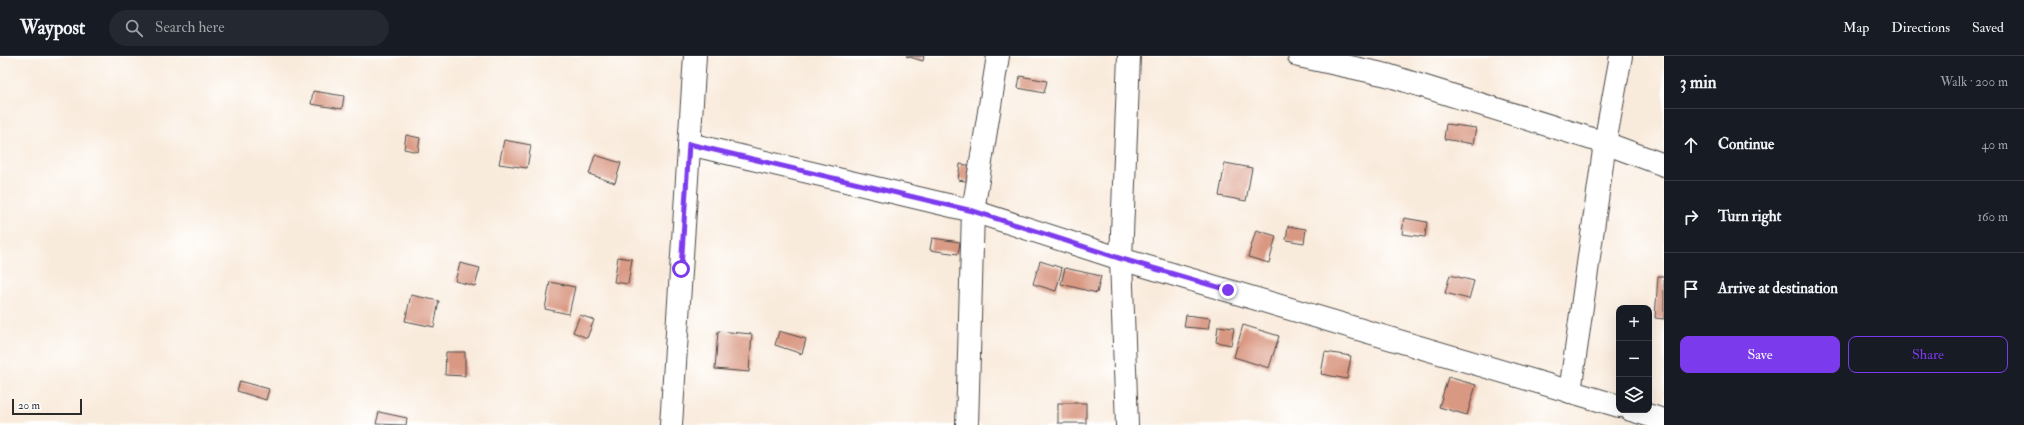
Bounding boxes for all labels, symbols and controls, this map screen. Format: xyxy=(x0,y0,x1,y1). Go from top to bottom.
search box xyxy=(109,10,389,46)
text: Waypost xyxy=(20,16,85,40)
icon: search xyxy=(123,17,145,39)
text: Search here xyxy=(155,18,224,37)
text: Map xyxy=(1843,19,1869,36)
text: Directions xyxy=(1891,19,1950,36)
text: Saved xyxy=(1972,19,2004,36)
text: 3 min xyxy=(1680,72,1717,93)
text: Walk · 200 m xyxy=(1940,74,2008,90)
icon: ahead xyxy=(1680,134,1702,156)
text: Continue xyxy=(1718,135,1774,154)
text: 40 m xyxy=(1982,137,2008,153)
icon: right xyxy=(1680,206,1702,228)
text: Turn right xyxy=(1718,207,1781,226)
text: 160 m xyxy=(1977,209,2008,225)
route start xyxy=(672,260,690,278)
icon: arrive xyxy=(1680,278,1702,300)
text: Arrive at destination xyxy=(1718,279,1838,298)
route end xyxy=(1219,281,1237,299)
map controls xyxy=(1616,305,1652,413)
button: + xyxy=(1616,305,1652,341)
button: Save xyxy=(1680,336,1840,373)
button: Share xyxy=(1848,336,2008,373)
button: − xyxy=(1616,341,1652,377)
button: layers xyxy=(1616,377,1652,413)
scale bar xyxy=(12,397,82,416)
text: 20 m xyxy=(18,399,40,412)

